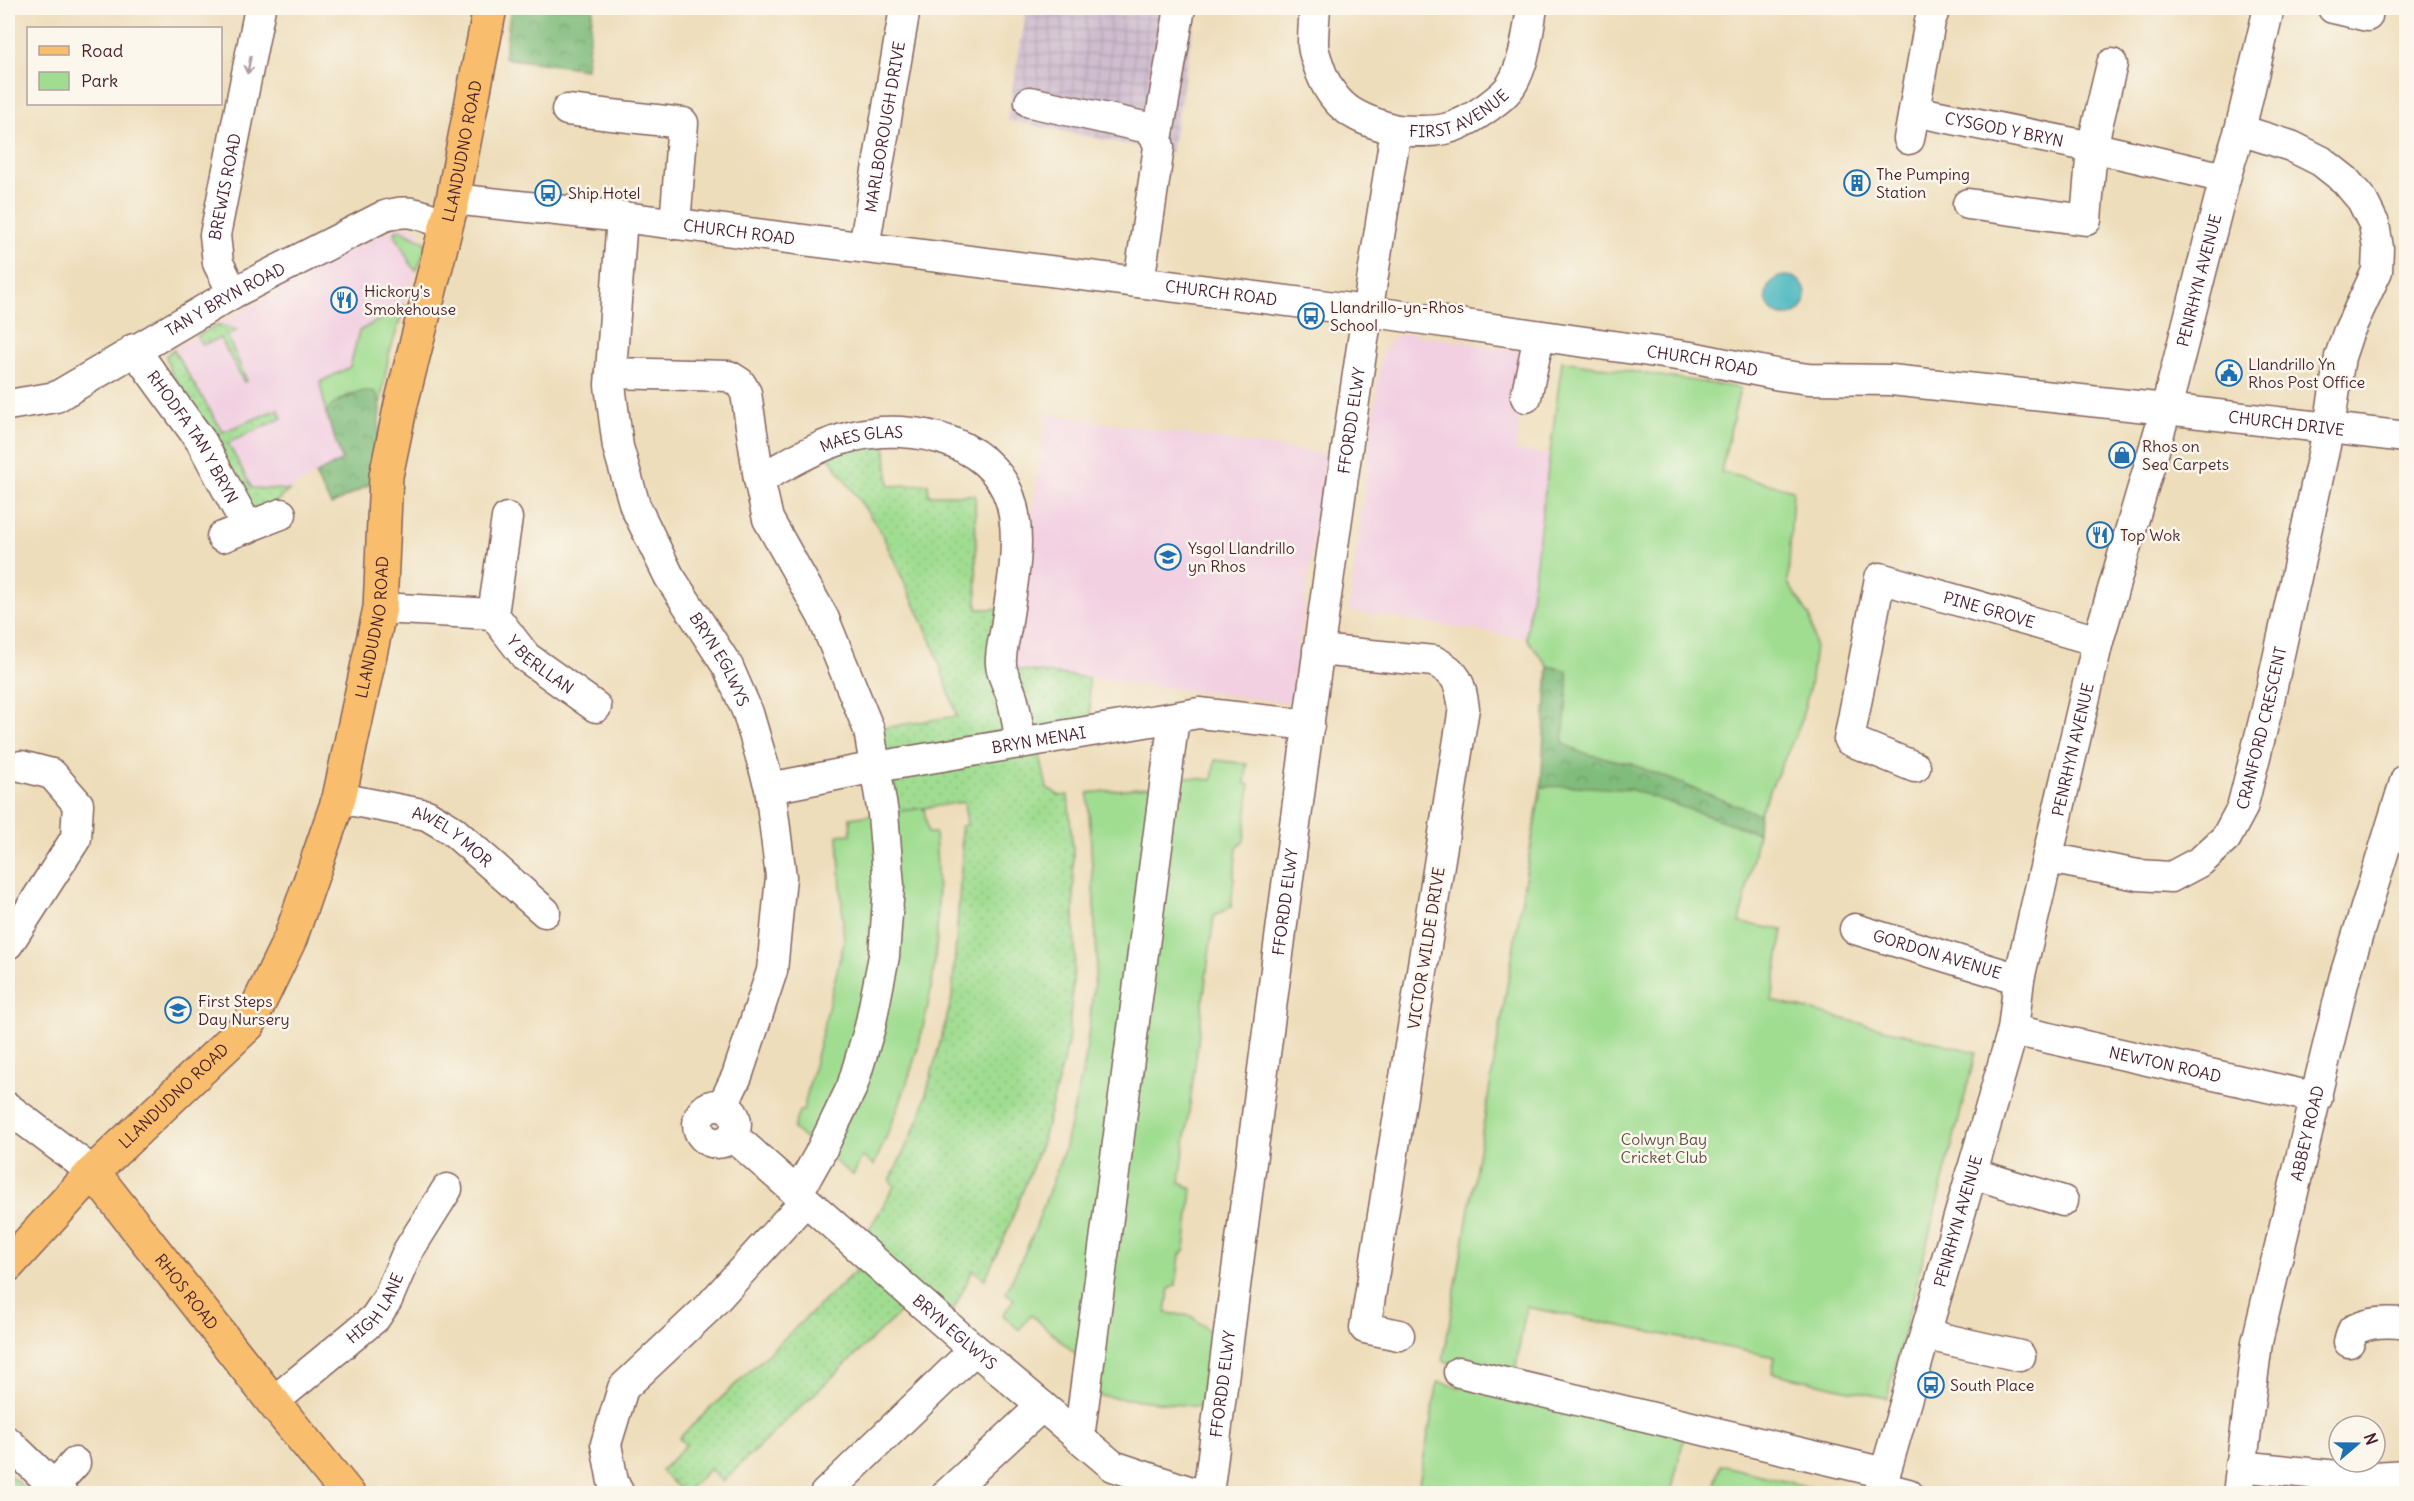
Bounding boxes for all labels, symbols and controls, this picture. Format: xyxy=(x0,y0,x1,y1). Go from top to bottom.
legend xyxy=(27,27,222,105)
text: Road xyxy=(81,39,124,62)
street label: MARLBOROUGH DRIVE xyxy=(860,40,909,214)
one-way arrow xyxy=(243,55,254,74)
text: Park xyxy=(81,69,118,92)
street label: LLANDUDNO ROAD xyxy=(438,79,486,224)
street label: FIRST AVENUE xyxy=(1409,85,1513,141)
street label: CYSGOD Y BRYN xyxy=(1943,107,2065,151)
street label: BREWIS ROAD xyxy=(204,131,245,242)
place label: The Pumping Station xyxy=(1876,164,1970,202)
building icon: The Pumping Station xyxy=(1842,168,1872,198)
bus stop icon: Ship Hotel xyxy=(533,178,563,208)
place label: Ship Hotel xyxy=(568,183,640,203)
street label: PENRHYN AVENUE xyxy=(2172,212,2225,349)
street label: CHURCH ROAD xyxy=(682,215,796,249)
street label: TAN Y BRYN ROAD xyxy=(162,258,288,341)
street label: CHURCH ROAD xyxy=(1164,276,1278,310)
place label: Hickory's Smokehouse xyxy=(364,281,456,319)
restaurant icon: Hickory's Smokehouse xyxy=(329,285,359,315)
place label: Llandrillo-yn-Rhos School xyxy=(1330,297,1464,335)
bus stop icon: Llandrillo-yn-Rhos School xyxy=(1296,301,1326,331)
street label: CHURCH ROAD xyxy=(1646,341,1760,380)
place label: Llandrillo Yn Rhos Post Office xyxy=(2248,354,2365,392)
public building icon: Llandrillo Yn Rhos Post Office xyxy=(2214,358,2244,388)
street label: FFORDD ELWY xyxy=(1333,366,1369,475)
street label: RHODFA TAN Y BRYN xyxy=(143,367,243,507)
street label: CHURCH DRIVE xyxy=(2227,406,2346,440)
street label: MAES GLAS xyxy=(817,422,904,456)
place label: Rhos on Sea Carpets xyxy=(2142,436,2229,474)
shop icon: Rhos on Sea Carpets xyxy=(2107,440,2137,470)
restaurant icon: Top Wok xyxy=(2085,520,2115,550)
place label: Top Wok xyxy=(2120,525,2180,545)
place label: Ysgol Llandrillo yn Rhos xyxy=(1188,538,1295,576)
school or university icon: Ysgol Llandrillo yn Rhos xyxy=(1153,542,1183,572)
street label: LLANDUDNO ROAD xyxy=(351,556,392,700)
street label: PINE GROVE xyxy=(1941,587,2037,632)
street label: BRYN EGLWYS xyxy=(685,609,754,709)
street label: Y BERLLAN xyxy=(503,631,578,698)
street label: CRANFORD CRESCENT xyxy=(2232,645,2290,812)
street label: PENRHYN AVENUE xyxy=(2047,681,2098,818)
street label: BRYN MENAI xyxy=(990,722,1087,758)
street label: AWEL Y MOR xyxy=(410,802,497,871)
street label: FFORDD ELWY xyxy=(1268,847,1302,957)
street label: VICTOR WILDE DRIVE xyxy=(1403,865,1449,1031)
street label: GORDON AVENUE xyxy=(1871,925,2004,983)
place label: First Steps Day Nursery xyxy=(198,991,290,1029)
school or university icon: First Steps Day Nursery xyxy=(163,995,193,1025)
street label: LLANDUDNO ROAD xyxy=(114,1039,233,1152)
street label: NEWTON ROAD xyxy=(2107,1042,2223,1086)
street label: ABBEY ROAD xyxy=(2286,1083,2328,1183)
park label: Colwyn Bay Cricket Club xyxy=(1621,1129,1708,1167)
street label: PENRHYN AVENUE xyxy=(1929,1153,1986,1289)
street label: RHOS ROAD xyxy=(151,1250,223,1334)
street label: HIGH LANE xyxy=(342,1270,407,1348)
street label: BRYN EGLWYS xyxy=(909,1290,1001,1374)
street label: FFORDD ELWY xyxy=(1206,1329,1239,1439)
bus stop icon: South Place xyxy=(1916,1370,1946,1400)
place label: South Place xyxy=(1950,1375,2034,1395)
north arrow xyxy=(2327,1414,2387,1474)
text: N xyxy=(2360,1430,2382,1447)

